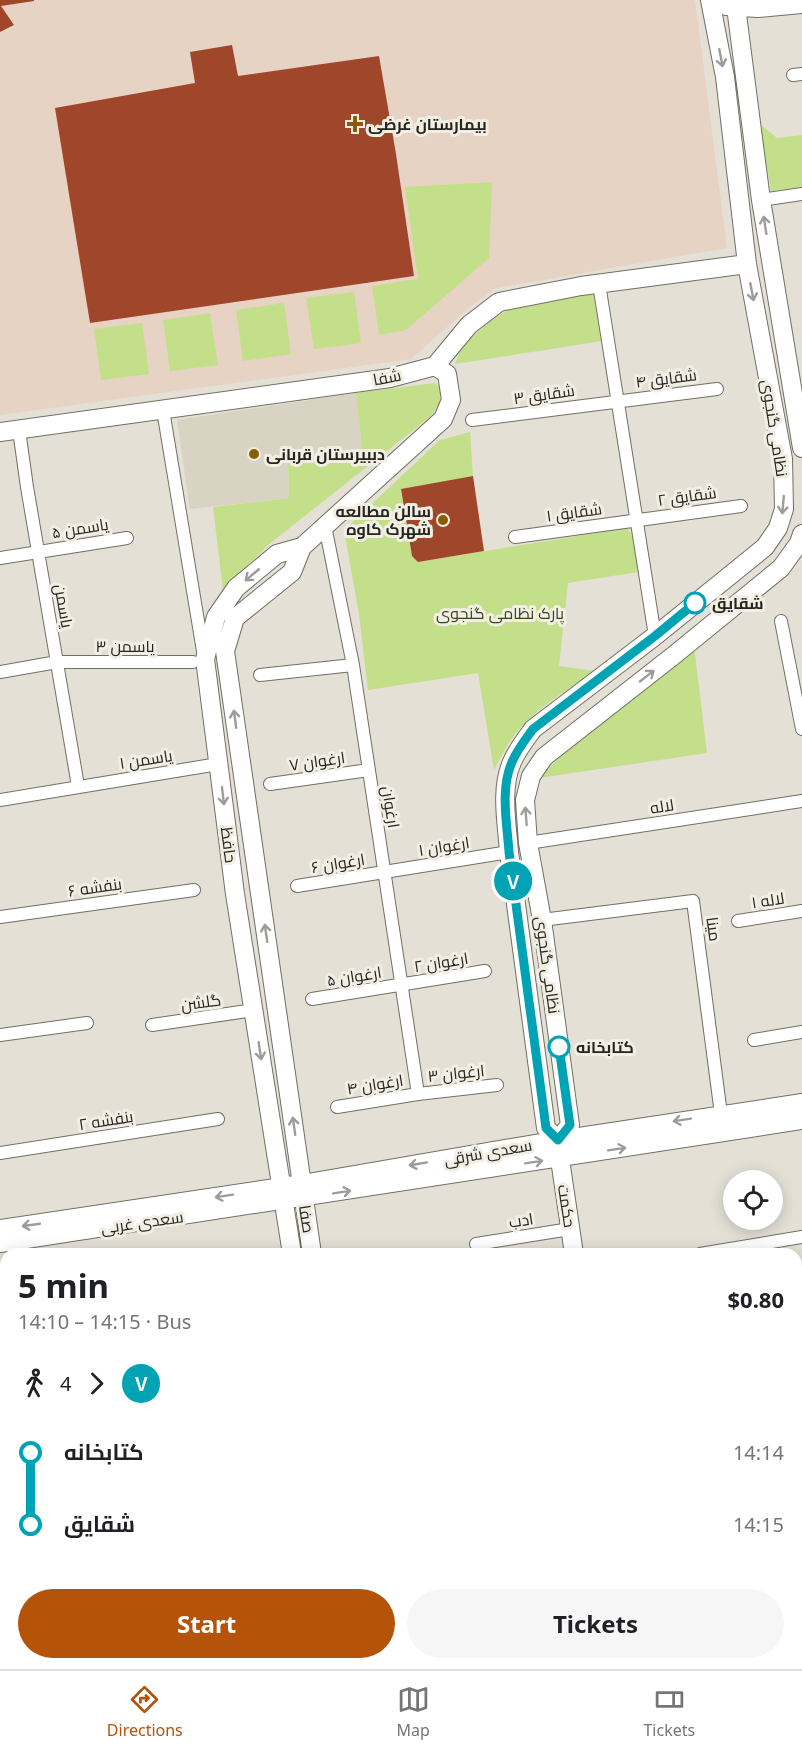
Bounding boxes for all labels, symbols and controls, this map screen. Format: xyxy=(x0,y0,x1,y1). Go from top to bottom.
one-way arrow xyxy=(716,47,727,67)
place label: بیمارستان غرضی xyxy=(368,113,487,135)
marker: بیمارستان غرضی xyxy=(346,115,364,133)
one-way arrow xyxy=(760,215,771,235)
one-way arrow xyxy=(747,282,758,302)
street label: شقایق ۴ xyxy=(634,363,698,393)
street label: شفا xyxy=(371,364,403,390)
street label: نظامی گنجوی xyxy=(756,378,794,478)
street label: شقایق ۳ xyxy=(512,379,576,409)
place label: دببیرستان قربانی xyxy=(266,443,385,465)
marker: دببیرستان قربانی xyxy=(247,447,261,461)
street label: شقایق ۲ xyxy=(656,481,718,511)
one-way arrow xyxy=(777,495,788,515)
street label: شقایق ۱ xyxy=(545,497,603,527)
place label: سالن مطالعه شهرک کاوه xyxy=(336,500,431,540)
street label: یاسمن ۵ xyxy=(50,513,111,543)
marker: سالن مطالعه شهرک کاوه xyxy=(436,513,450,527)
one-way arrow xyxy=(245,568,260,582)
street label: یاسمن xyxy=(49,582,79,630)
marker: شقایق xyxy=(684,592,706,614)
place label: شقایق xyxy=(712,592,764,614)
park label: پارک نظامی گنجوی xyxy=(436,602,565,625)
street label: یاسمن ۳ xyxy=(95,635,155,657)
one-way arrow xyxy=(639,669,655,682)
one-way arrow xyxy=(229,710,240,729)
street label: یاسمن ۱ xyxy=(118,744,175,774)
street label: ارغوان ۷ xyxy=(288,746,346,776)
street label: ارغوان xyxy=(377,784,405,830)
one-way arrow xyxy=(217,785,228,805)
street label: لاله xyxy=(648,793,676,819)
one-way arrow xyxy=(520,806,531,826)
street label: حافظ xyxy=(216,826,242,864)
street label: ارغوان ۱ xyxy=(417,831,471,861)
street label: ارغوان ۶ xyxy=(310,848,366,878)
line badge: ۷ xyxy=(494,862,532,900)
text: ۷ xyxy=(506,867,520,895)
street label: بنفشه ۶ xyxy=(67,872,123,902)
street label: لاله ۱ xyxy=(750,887,786,913)
street label: نظامی گنجوی xyxy=(530,915,566,1015)
street label: مینا xyxy=(701,915,727,943)
one-way arrow xyxy=(260,923,271,943)
street label: ارغوان ۲ xyxy=(412,947,470,977)
street label: ارغوان ۵ xyxy=(325,961,383,991)
street label: گلشن xyxy=(179,988,223,1016)
marker: کتابخانه xyxy=(548,1036,570,1058)
place label: کتابخانه xyxy=(576,1036,634,1058)
one-way arrow xyxy=(255,1041,266,1060)
street label: ارغوان ۳ xyxy=(426,1059,486,1087)
street label: ارغوان ۴ xyxy=(345,1069,405,1099)
street label: بنفشه ۲ xyxy=(77,1105,135,1135)
one-way arrow xyxy=(672,1115,692,1126)
one-way arrow xyxy=(288,1116,299,1136)
street label: سعدی شرقی xyxy=(442,1133,534,1171)
one-way arrow xyxy=(607,1143,627,1154)
one-way arrow xyxy=(524,1156,544,1167)
one-way arrow xyxy=(408,1159,428,1170)
map controls xyxy=(723,1170,783,1230)
button: locate xyxy=(723,1170,783,1230)
street label: حکمت xyxy=(553,1183,581,1229)
one-way arrow xyxy=(331,1186,351,1197)
one-way arrow xyxy=(214,1190,234,1201)
street label: صفا xyxy=(294,1203,320,1235)
street label: سعدی غربی xyxy=(99,1205,185,1239)
street label: ادب xyxy=(507,1207,535,1233)
one-way arrow xyxy=(21,1219,41,1230)
text: 5 min xyxy=(18,1263,109,1308)
text: $0.80 xyxy=(727,1284,784,1314)
text: 14:10 – 14:15 · Bus xyxy=(18,1308,191,1335)
icon: walk xyxy=(18,1367,51,1400)
icon: forward xyxy=(80,1367,113,1400)
text: ۷ xyxy=(134,1369,148,1397)
text: 4 xyxy=(60,1370,71,1397)
text: کتابخانه xyxy=(64,1436,144,1466)
text: 14:14 xyxy=(733,1439,784,1466)
text: شقایق xyxy=(64,1508,135,1538)
text: 14:15 xyxy=(733,1511,784,1538)
button: Start xyxy=(18,1589,395,1658)
button: Tickets xyxy=(407,1589,784,1658)
tab: Directions xyxy=(107,1683,183,1741)
tab: Map xyxy=(396,1683,430,1741)
tab: Tickets xyxy=(643,1683,695,1741)

